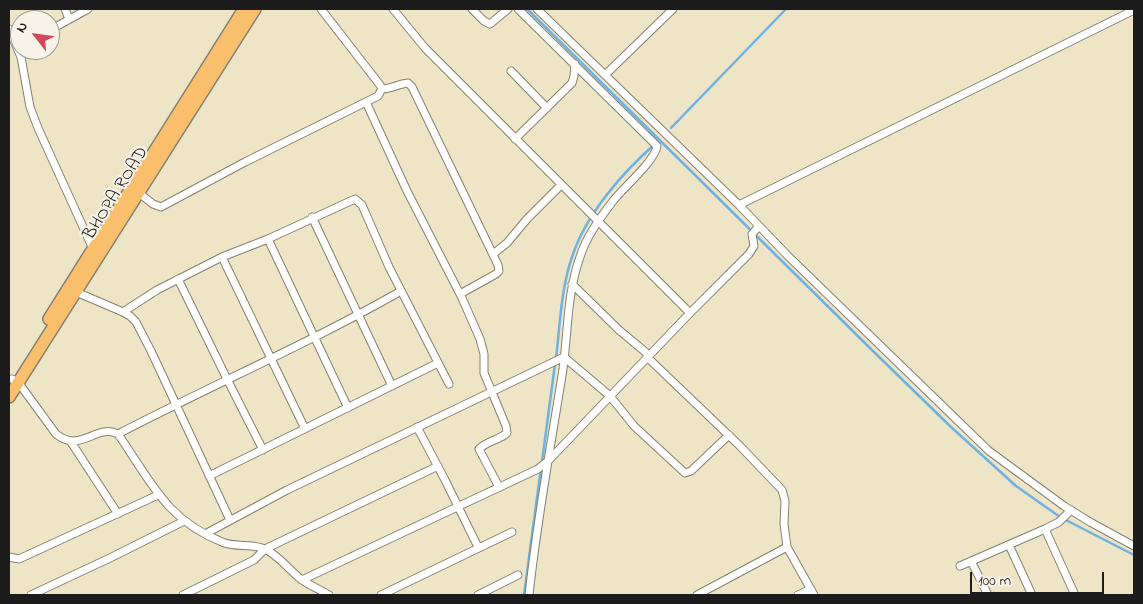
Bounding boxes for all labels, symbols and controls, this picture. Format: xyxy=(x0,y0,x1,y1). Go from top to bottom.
north arrow xyxy=(10,10,60,60)
text: N xyxy=(11,18,34,37)
street label: BHOPA ROAD xyxy=(80,144,154,244)
scale bar xyxy=(973,562,1107,594)
text: 100 m xyxy=(978,570,1011,592)

